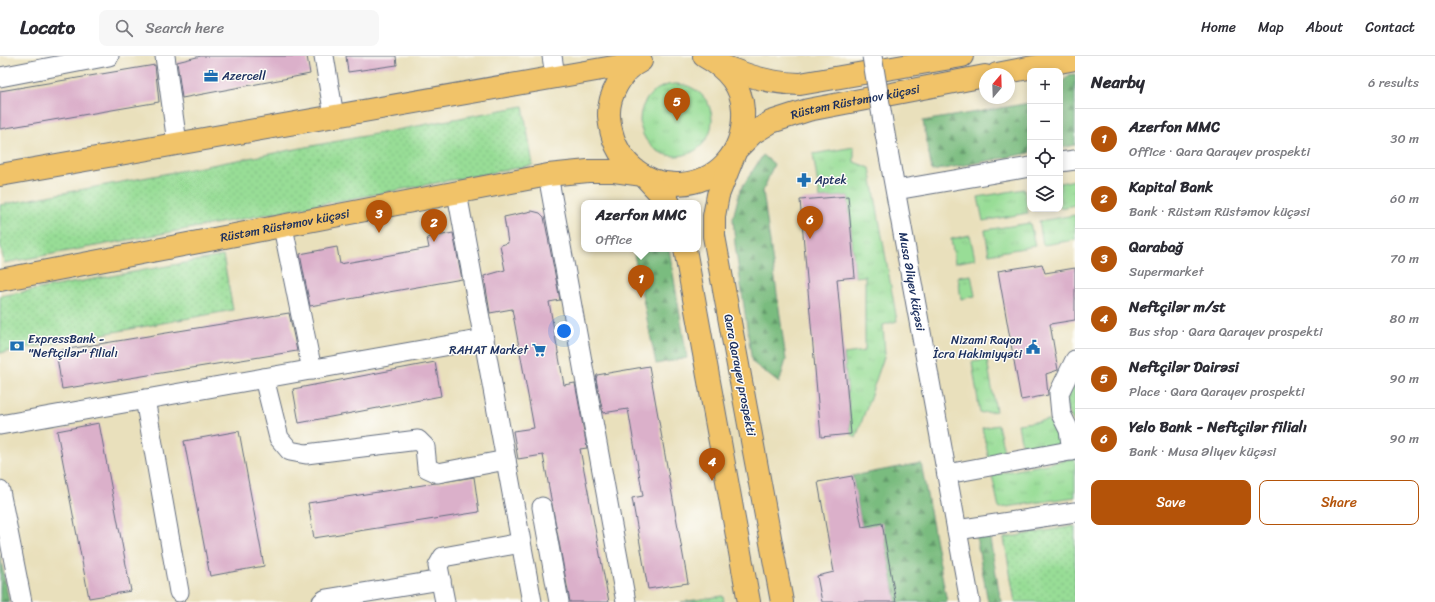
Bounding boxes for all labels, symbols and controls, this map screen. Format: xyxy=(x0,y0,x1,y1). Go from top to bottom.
search box xyxy=(99,10,379,46)
text: Locato xyxy=(20,11,75,44)
text: Search here xyxy=(145,15,224,41)
text: Home xyxy=(1201,15,1236,40)
text: Map xyxy=(1258,15,1284,40)
text: About xyxy=(1306,15,1343,40)
text: Contact xyxy=(1365,15,1415,40)
icon: search xyxy=(113,17,135,39)
place label: Azercell xyxy=(221,65,266,87)
text: Nearby xyxy=(1091,67,1145,97)
office icon: Azercell xyxy=(203,68,219,84)
north arrow xyxy=(979,68,1015,104)
map controls xyxy=(1027,68,1063,212)
button: + xyxy=(1027,68,1063,104)
text: 6 results xyxy=(1368,71,1419,94)
street label: Rüstəm Rüstəmov küçəsi xyxy=(788,78,922,126)
pin: 5 xyxy=(664,88,690,121)
button: − xyxy=(1027,104,1063,140)
text: Azerfon MMC xyxy=(1129,114,1220,140)
text: 1 xyxy=(1101,127,1107,150)
text: 30 m xyxy=(1390,127,1419,150)
button: locate xyxy=(1027,140,1063,176)
text: Office · Qara Qarayev prospekti xyxy=(1129,140,1310,163)
place label: Aptek xyxy=(814,169,847,191)
pharmacy icon: Aptek xyxy=(796,172,812,188)
text: Kapital Bank xyxy=(1129,174,1213,200)
button: layers xyxy=(1027,176,1063,212)
text: 2 xyxy=(1100,187,1108,210)
text: 60 m xyxy=(1390,187,1419,210)
pin: 3 xyxy=(366,200,392,233)
popup xyxy=(581,200,701,252)
text: Bank · Rüstəm Rüstəmov küçəsi xyxy=(1129,200,1310,223)
street label: Rüstəm Rüstəmov küçəsi xyxy=(218,202,352,249)
text: Azerfon MMC xyxy=(596,202,686,228)
pin: 6 xyxy=(797,206,823,239)
pin: 2 xyxy=(421,209,447,242)
text: Office xyxy=(596,228,632,251)
street label: Musa Əliyev küçəsi xyxy=(892,230,932,333)
text: Qarabağ xyxy=(1129,234,1183,260)
text: 3 xyxy=(1100,247,1108,270)
text: 70 m xyxy=(1390,247,1419,270)
text: Supermarket xyxy=(1129,260,1204,283)
pin: 1 xyxy=(628,265,654,298)
text: Neftçilər m/st xyxy=(1129,294,1226,320)
text: 4 xyxy=(1100,307,1108,330)
text: 80 m xyxy=(1390,307,1419,330)
street label: Qara Qarayev prospekti xyxy=(717,312,763,439)
text: Bus stop · Qara Qarayev prospekti xyxy=(1129,320,1323,343)
your location xyxy=(554,321,574,341)
place label: ExpressBank - "Neftçilər" filialı xyxy=(28,328,118,364)
place label: Nizami Rayon İcra Hakimiyyəti xyxy=(932,329,1023,365)
bank icon: ExpressBank - "Neftçilər" filialı xyxy=(9,338,25,354)
place label: RAHAT Market xyxy=(449,339,529,361)
public building icon: Nizami Rayon İcra Hakimiyyəti xyxy=(1025,339,1041,355)
supermarket icon: RAHAT Market xyxy=(531,342,547,358)
text: Neftçilər Dairəsi xyxy=(1129,354,1239,380)
text: 5 xyxy=(1100,367,1108,390)
text: 90 m xyxy=(1389,367,1419,390)
text: Place · Qara Qarayev prospekti xyxy=(1129,380,1305,403)
text: Yelo Bank - Neftçilər filialı xyxy=(1129,414,1307,440)
text: 6 xyxy=(1100,427,1108,450)
text: 90 m xyxy=(1389,427,1419,450)
text: Bank · Musa Əliyev küçəsi xyxy=(1129,440,1276,463)
pin: 4 xyxy=(699,448,725,481)
button: Save xyxy=(1091,480,1251,525)
button: Share xyxy=(1259,480,1419,525)

